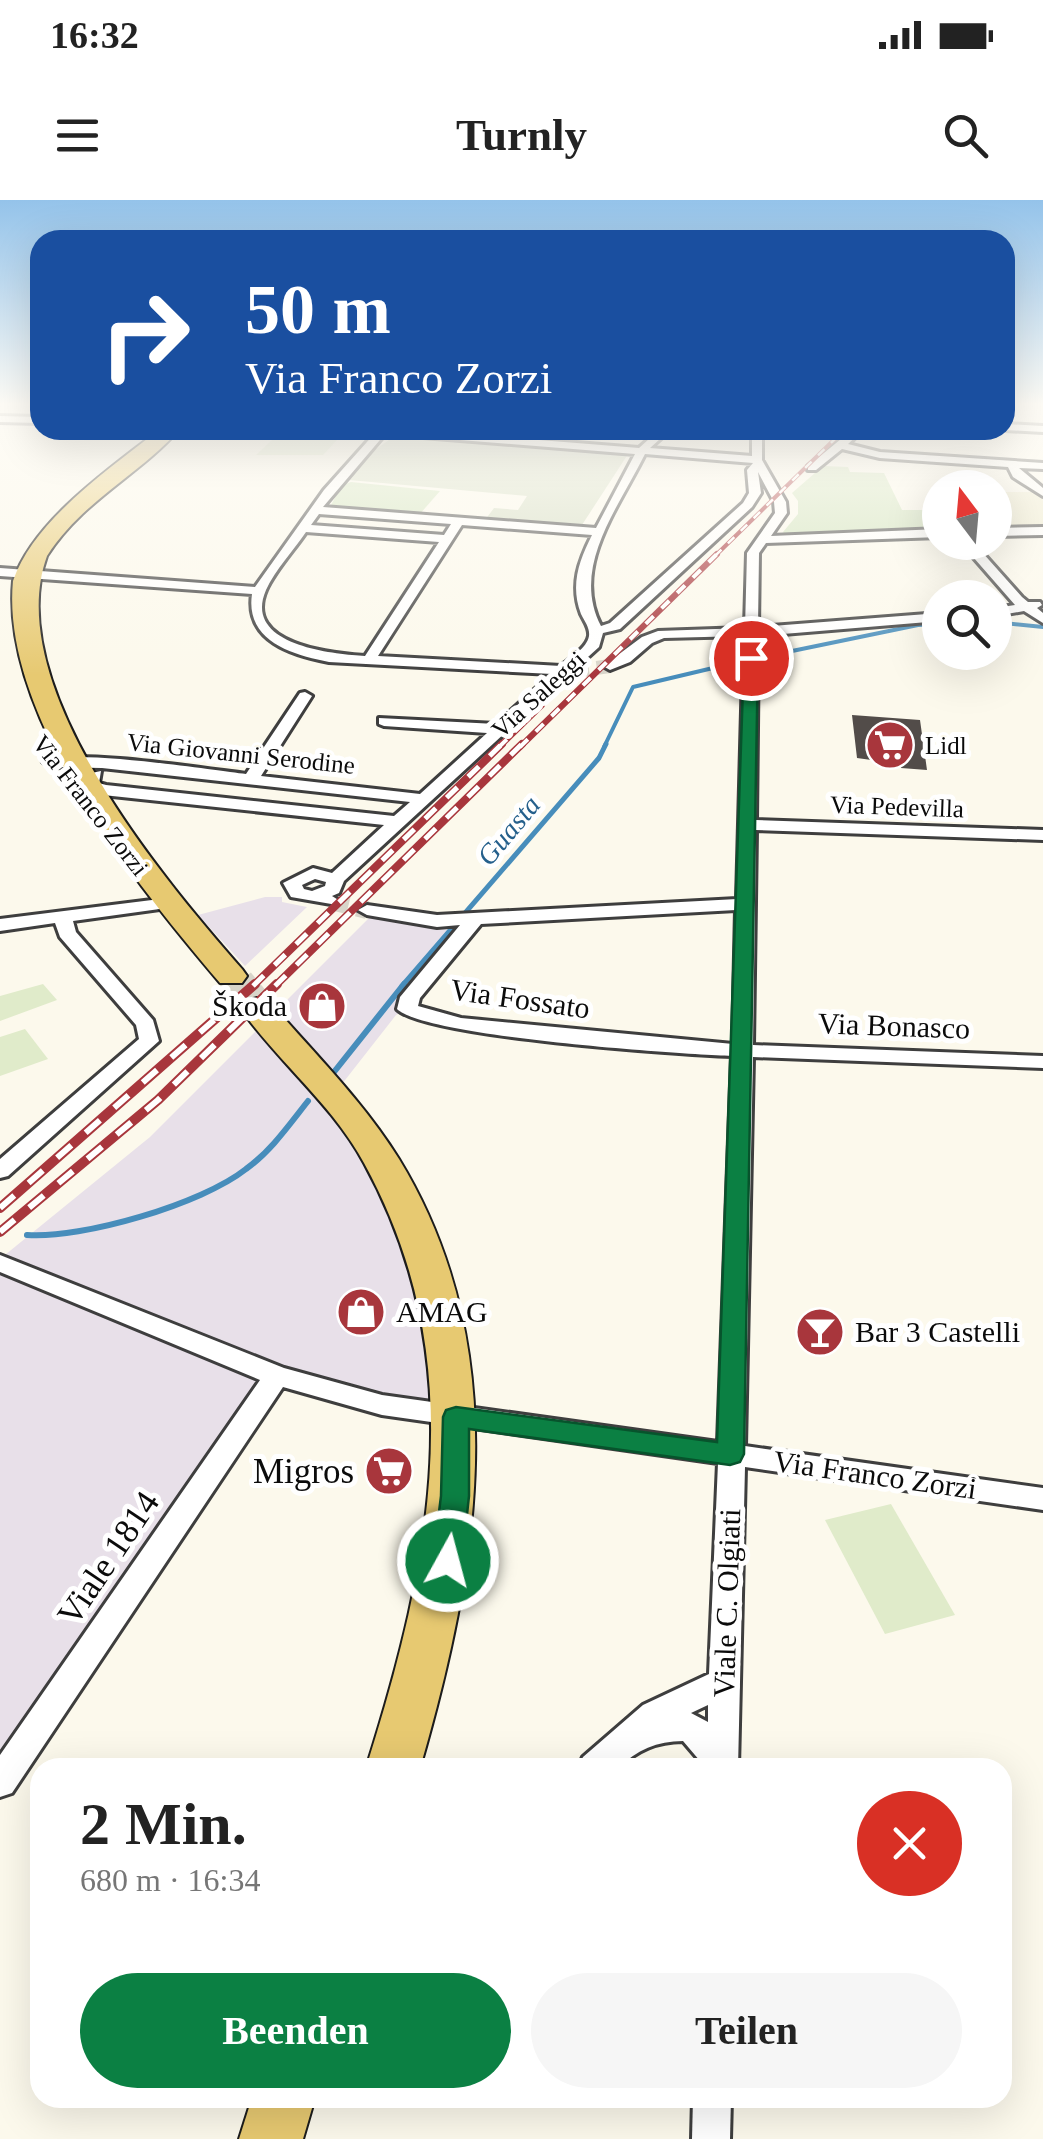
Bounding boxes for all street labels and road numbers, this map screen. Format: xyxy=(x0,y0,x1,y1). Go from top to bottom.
street label: Via Saleggi xyxy=(486,646,590,743)
street label: Via Giovanni Serodine xyxy=(126,728,356,779)
street label: Via Franco Zorzi xyxy=(27,730,154,881)
street label: Via Pedevilla xyxy=(830,791,964,822)
street label: Via Fossato xyxy=(448,972,592,1025)
street label: Via Bonasco xyxy=(817,1006,971,1045)
street label: Via Franco Zorzi xyxy=(771,1444,979,1505)
street label: Viale 1814 xyxy=(50,1484,167,1632)
street label: Viale C. Olgiati xyxy=(707,1508,746,1698)

